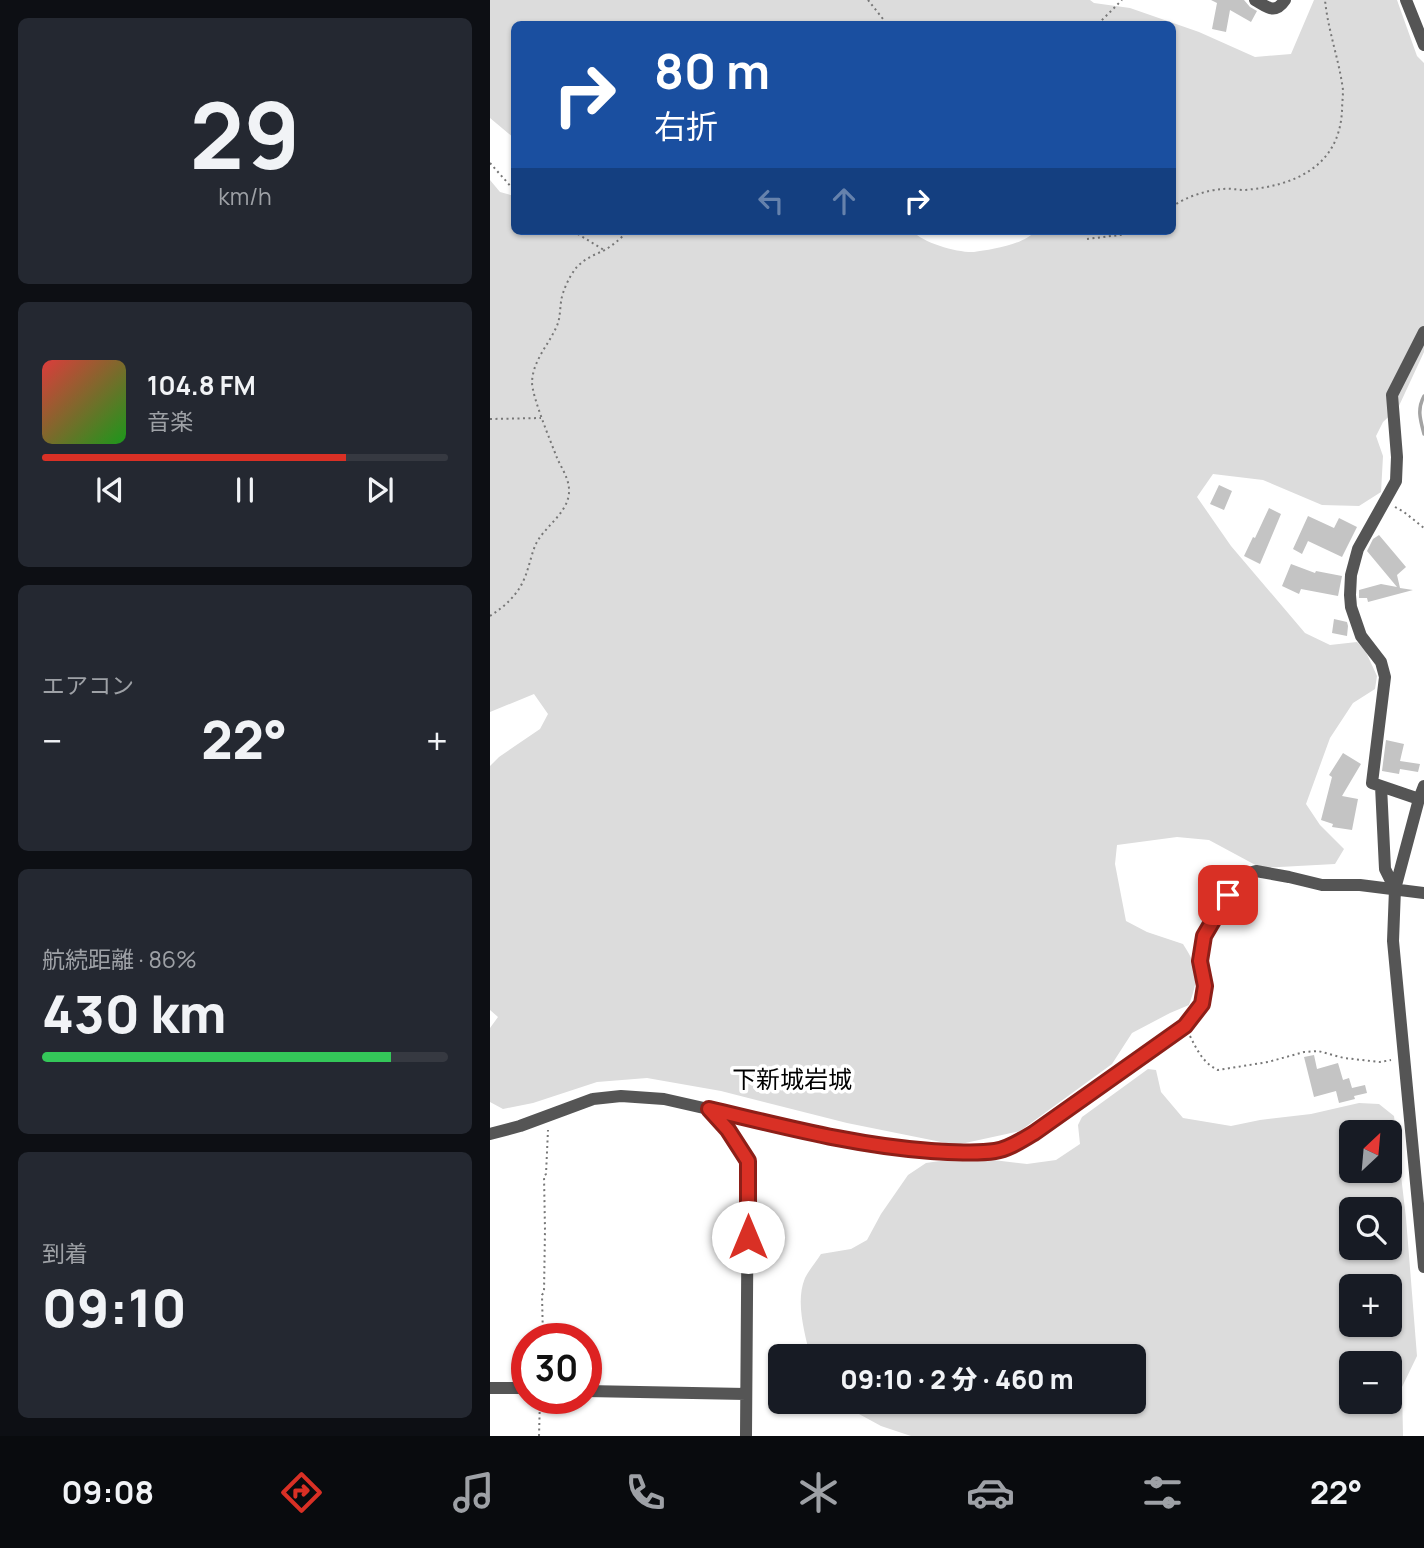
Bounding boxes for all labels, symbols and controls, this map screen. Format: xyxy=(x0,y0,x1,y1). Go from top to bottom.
text: 80 m xyxy=(654,37,770,104)
icon: right xyxy=(539,49,630,140)
text: 29 xyxy=(190,72,300,196)
text: 右折 xyxy=(654,104,718,148)
text: km/h xyxy=(218,180,272,212)
icon: left xyxy=(752,182,790,220)
icon: ahead xyxy=(825,182,863,220)
icon: right xyxy=(898,182,936,220)
text: 104.8 FM xyxy=(147,367,256,403)
text: 音楽 xyxy=(147,405,193,437)
icon: previous xyxy=(91,471,129,509)
icon: pause xyxy=(226,471,264,509)
icon: next xyxy=(361,471,399,509)
text: エアコン xyxy=(42,669,134,701)
text: 22° xyxy=(201,704,287,775)
text: − xyxy=(42,714,63,766)
text: + xyxy=(426,714,448,766)
pin xyxy=(1198,865,1258,925)
icon: arrive xyxy=(1209,876,1247,914)
text: 航続距離 · 86% xyxy=(42,943,197,975)
text: 430 km xyxy=(42,978,227,1049)
district label: 下新城岩城 xyxy=(732,1062,852,1095)
north arrow xyxy=(1339,1120,1402,1183)
map controls xyxy=(1339,1120,1402,1414)
button: search xyxy=(1339,1197,1402,1260)
position arrow xyxy=(711,1200,785,1274)
text: 到着 xyxy=(42,1237,88,1269)
text: 09:10 xyxy=(42,1272,187,1343)
button: + xyxy=(1339,1274,1402,1337)
speed limit sign: 30 xyxy=(511,1323,602,1414)
button: − xyxy=(1339,1351,1402,1414)
text: 09:10 · 2 分 · 460 m xyxy=(840,1361,1074,1397)
icon: directions xyxy=(277,1468,326,1517)
icon: music xyxy=(449,1468,498,1517)
icon: phone xyxy=(621,1468,670,1517)
icon: climate xyxy=(794,1468,843,1517)
icon: car xyxy=(966,1468,1015,1517)
icon: filters xyxy=(1138,1468,1187,1517)
text: 09:08 xyxy=(62,1470,154,1514)
text: 22° xyxy=(1310,1470,1362,1514)

